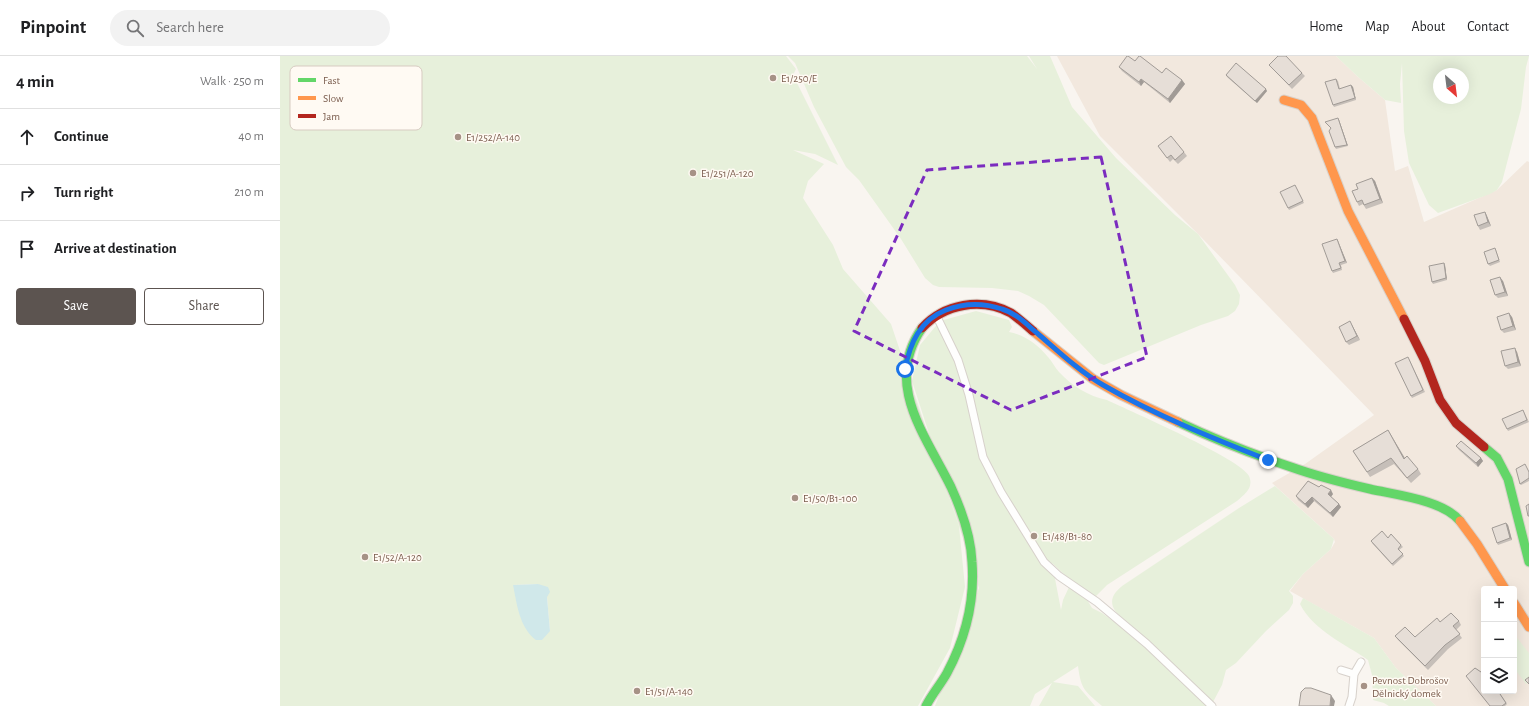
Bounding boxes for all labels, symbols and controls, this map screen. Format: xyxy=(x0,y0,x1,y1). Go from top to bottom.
search box xyxy=(110,10,390,46)
icon: search xyxy=(124,17,146,39)
text: Pinpoint xyxy=(20,18,86,37)
text: Search here xyxy=(156,20,224,35)
text: Home xyxy=(1309,20,1343,34)
text: Map xyxy=(1365,20,1389,34)
text: About xyxy=(1411,20,1445,34)
text: Contact xyxy=(1467,20,1509,34)
legend xyxy=(290,66,422,130)
north arrow xyxy=(1433,68,1469,104)
text: 4 min xyxy=(16,73,54,90)
marker: E1/250/E xyxy=(768,73,778,83)
place label: E1/250/E xyxy=(781,73,818,84)
text: Walk · 250 m xyxy=(200,75,264,88)
text: Fast xyxy=(323,75,341,86)
text: Slow xyxy=(323,93,344,104)
text: Jam xyxy=(323,111,340,122)
icon: ahead xyxy=(16,126,38,148)
text: Continue xyxy=(54,129,109,144)
text: 40 m xyxy=(238,130,264,143)
marker: E1/252/A-140 xyxy=(453,132,463,142)
place label: E1/252/A-140 xyxy=(466,132,520,143)
marker: E1/251/A-120 xyxy=(688,168,698,178)
place label: E1/251/A-120 xyxy=(701,168,754,179)
icon: right xyxy=(16,182,38,204)
text: Turn right xyxy=(54,185,113,200)
text: 210 m xyxy=(234,186,264,199)
icon: arrive xyxy=(16,238,38,260)
text: Arrive at destination xyxy=(54,241,177,256)
button: Save xyxy=(16,288,136,325)
button: Share xyxy=(144,288,264,325)
route start xyxy=(896,360,914,378)
route end xyxy=(1259,451,1277,469)
marker: E1/50/B1-100 xyxy=(790,493,800,503)
place label: E1/50/B1-100 xyxy=(803,493,857,504)
marker: E1/48/B1-80 xyxy=(1029,531,1039,541)
place label: E1/48/B1-80 xyxy=(1042,531,1092,542)
marker: E1/52/A-120 xyxy=(360,552,370,562)
place label: E1/52/A-120 xyxy=(373,552,422,563)
map controls xyxy=(1481,586,1517,694)
button: + xyxy=(1481,586,1517,622)
button: − xyxy=(1481,622,1517,658)
button: layers xyxy=(1481,658,1517,694)
place label: Pevnost Dobrošov Dělnický domek xyxy=(1372,675,1449,699)
marker: Pevnost Dobrošov Dělnický domek xyxy=(1359,681,1369,691)
marker: E1/51/A-140 xyxy=(632,686,642,696)
place label: E1/51/A-140 xyxy=(645,686,693,697)

